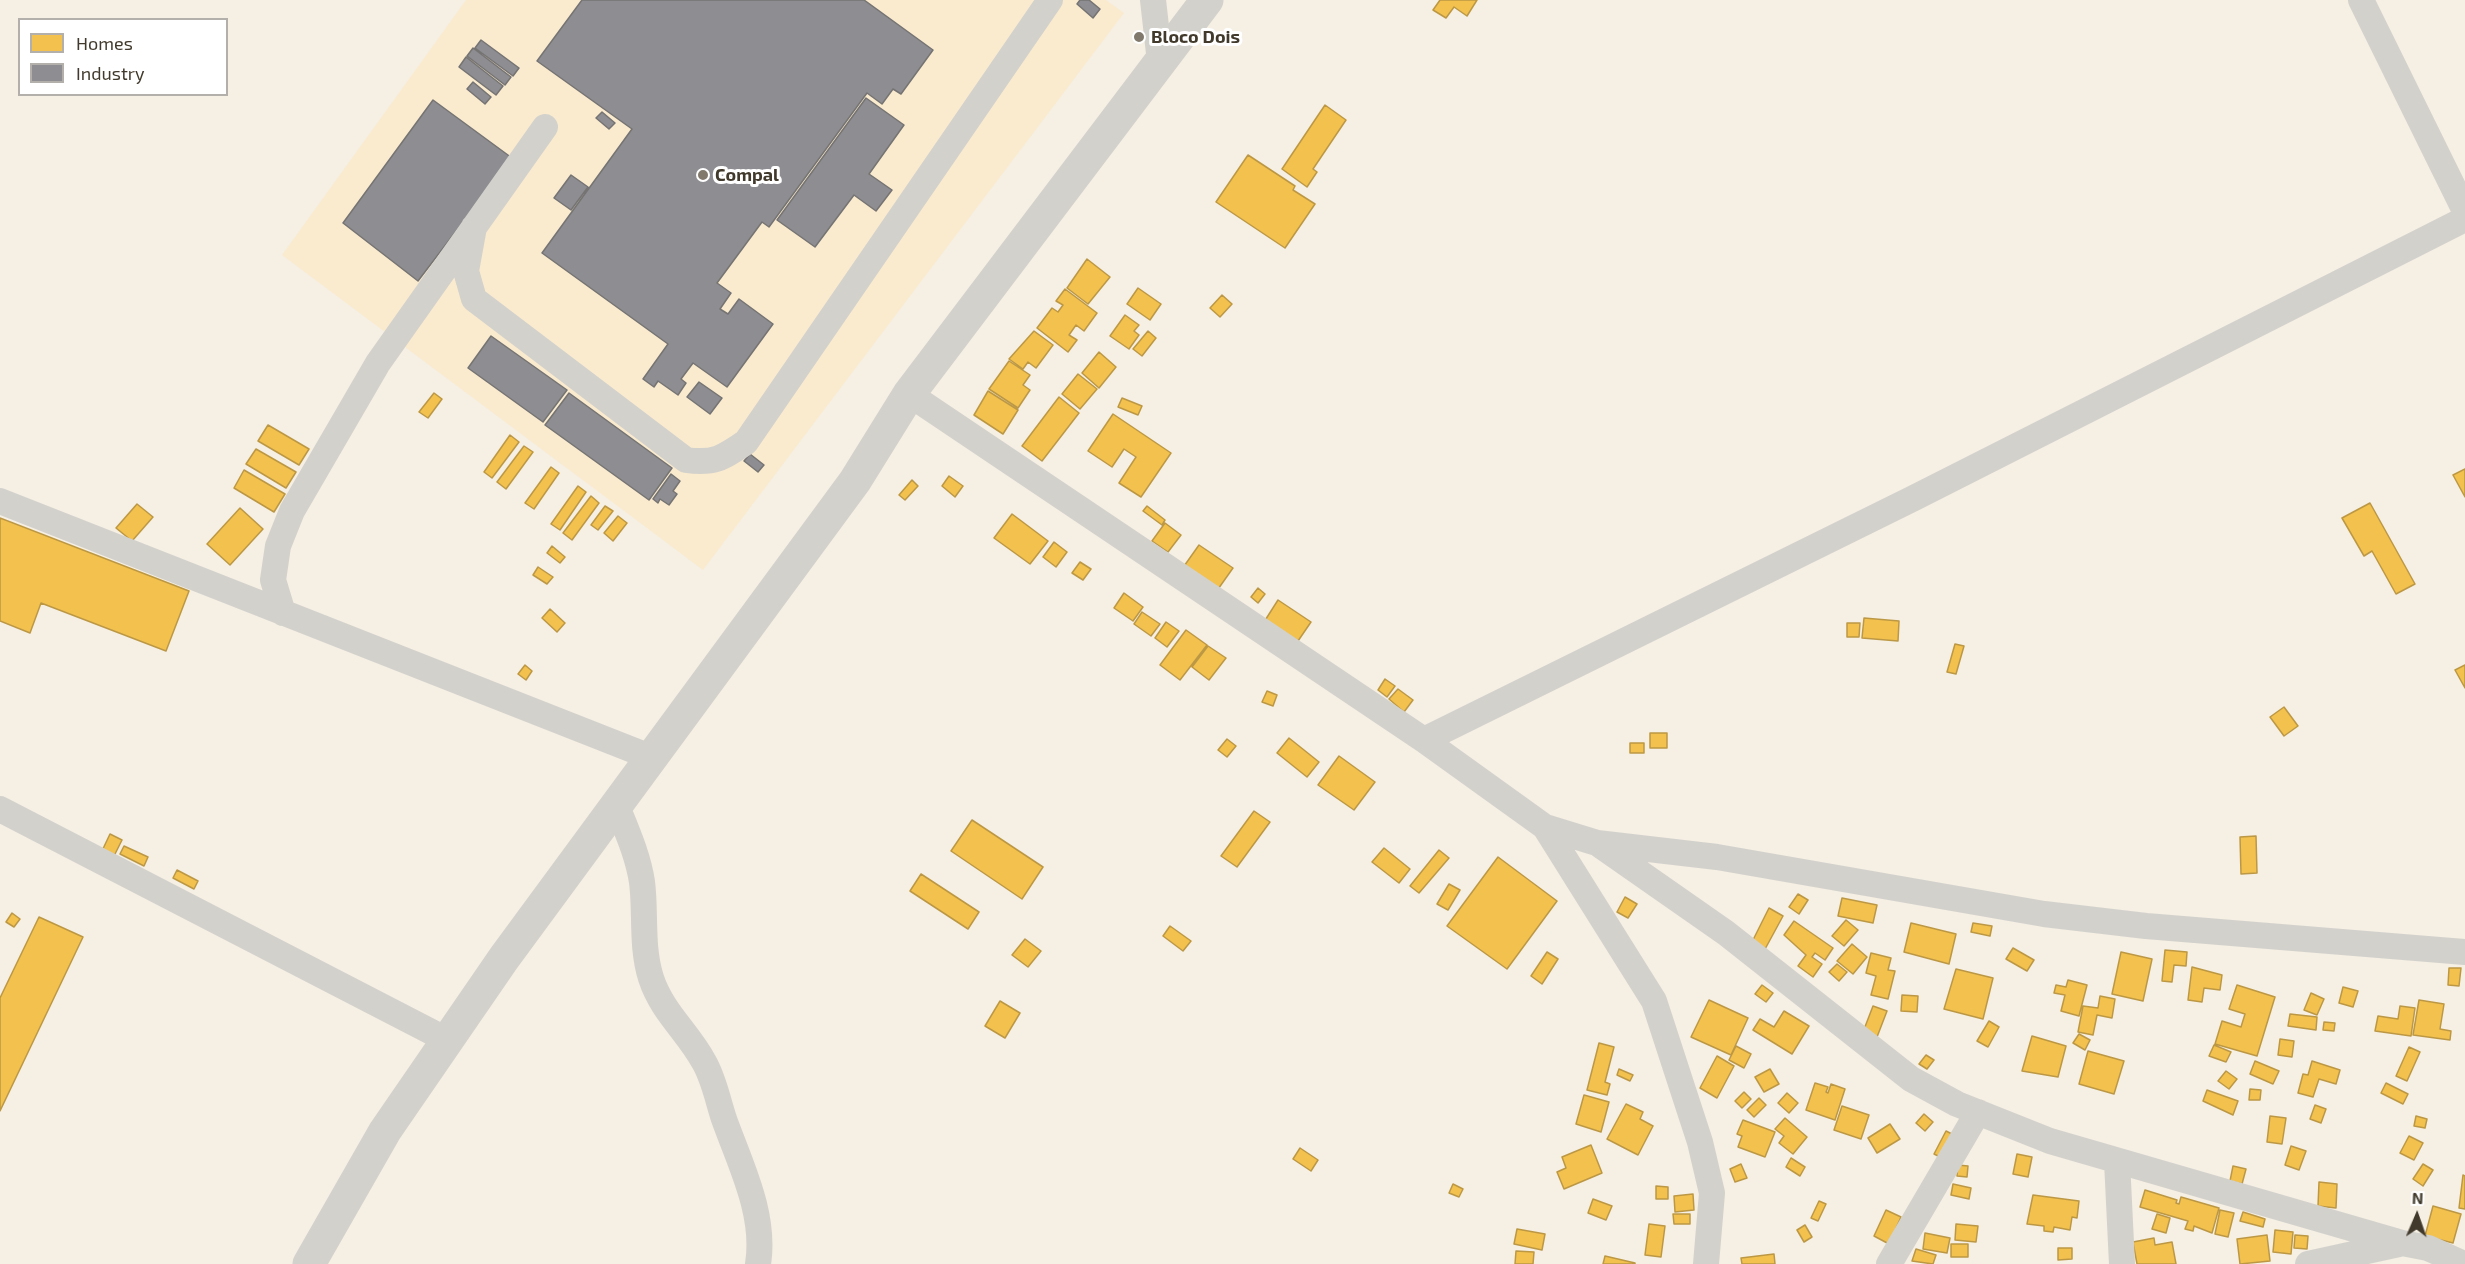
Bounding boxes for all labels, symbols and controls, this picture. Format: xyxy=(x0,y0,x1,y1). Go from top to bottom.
legend xyxy=(18,18,228,96)
place label: Bloco Dois xyxy=(1151,26,1240,48)
marker: Bloco Dois xyxy=(1132,30,1146,44)
text: Homes xyxy=(76,32,133,54)
text: Industry xyxy=(76,62,145,84)
place label: Compal xyxy=(715,164,779,186)
marker: Compal xyxy=(696,168,710,182)
north arrow xyxy=(2387,1186,2447,1246)
text: N xyxy=(2412,1188,2424,1207)

